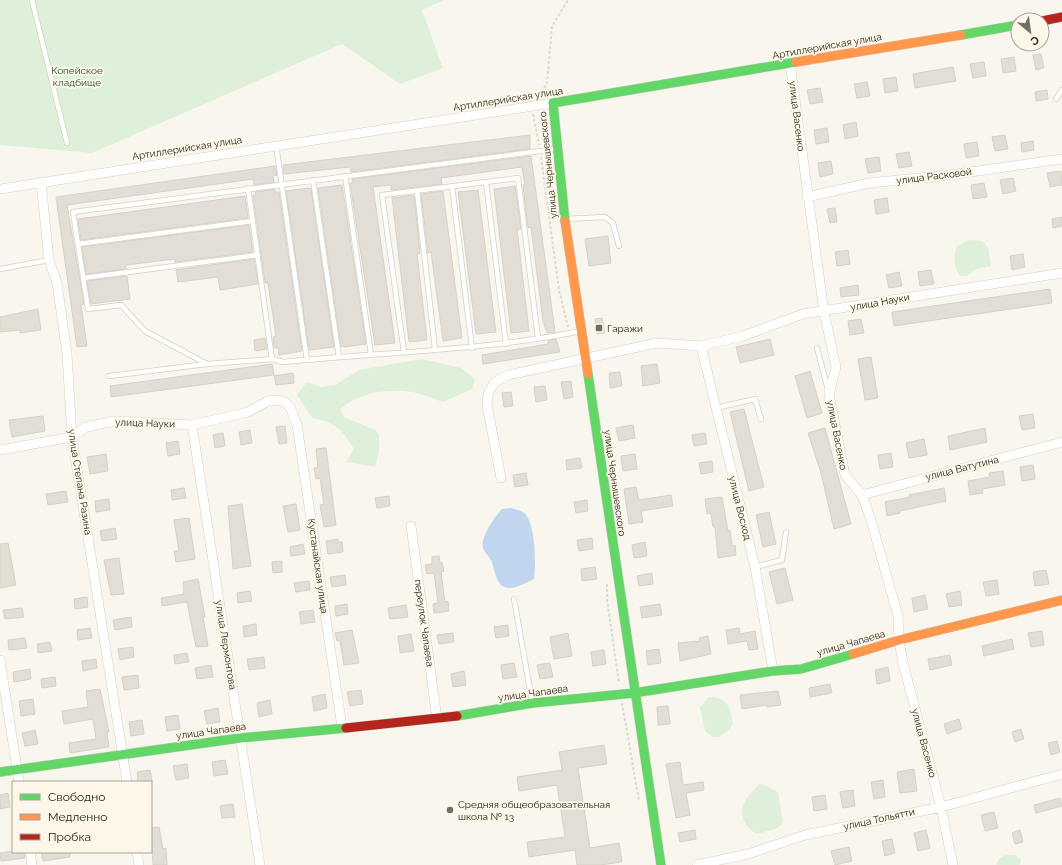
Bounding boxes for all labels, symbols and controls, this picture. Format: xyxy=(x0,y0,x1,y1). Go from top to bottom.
north arrow xyxy=(1010,12,1050,52)
street label: Артиллерийская улица xyxy=(771,31,883,61)
text: С xyxy=(1028,33,1041,48)
park label: Копейское кладбище xyxy=(51,65,103,88)
street label: улица Васенко xyxy=(787,80,807,152)
street label: Артиллерийская улица xyxy=(452,85,564,113)
street label: улица Чернышевского xyxy=(537,111,559,219)
street label: Артиллерийская улица xyxy=(131,134,243,162)
street label: улица Расковой xyxy=(896,166,972,186)
street label: улица Науки xyxy=(849,291,911,313)
marker: Гаражи xyxy=(594,323,604,333)
place label: Гаражи xyxy=(607,323,643,334)
street label: улица Васенко xyxy=(825,399,849,471)
street label: улица Науки xyxy=(115,416,175,430)
street label: улица Степана Разина xyxy=(66,428,94,536)
street label: улица Чернышевского xyxy=(602,429,628,537)
street label: улица Ватутина xyxy=(924,454,1000,482)
street label: улица Восход xyxy=(727,475,753,541)
street label: Кустанайская улица xyxy=(306,518,330,614)
street label: переулок Чапаева xyxy=(412,579,436,667)
street label: улица Лермонтова xyxy=(213,599,239,691)
street label: улица Чапаева xyxy=(816,628,886,658)
street label: улица Чапаева xyxy=(497,683,569,703)
street label: улица Васенко xyxy=(910,707,939,779)
street label: улица Чапаева xyxy=(175,721,247,741)
legend xyxy=(12,781,152,853)
text: Свободно xyxy=(48,790,105,804)
place label: Средняя общеобразовательная школа № 13 xyxy=(458,799,610,822)
marker: Средняя общеобразовательная школа № 13 xyxy=(445,805,455,815)
street label: улица Тольятти xyxy=(842,806,916,832)
text: Медленно xyxy=(48,810,107,824)
text: Пробка xyxy=(48,830,91,844)

